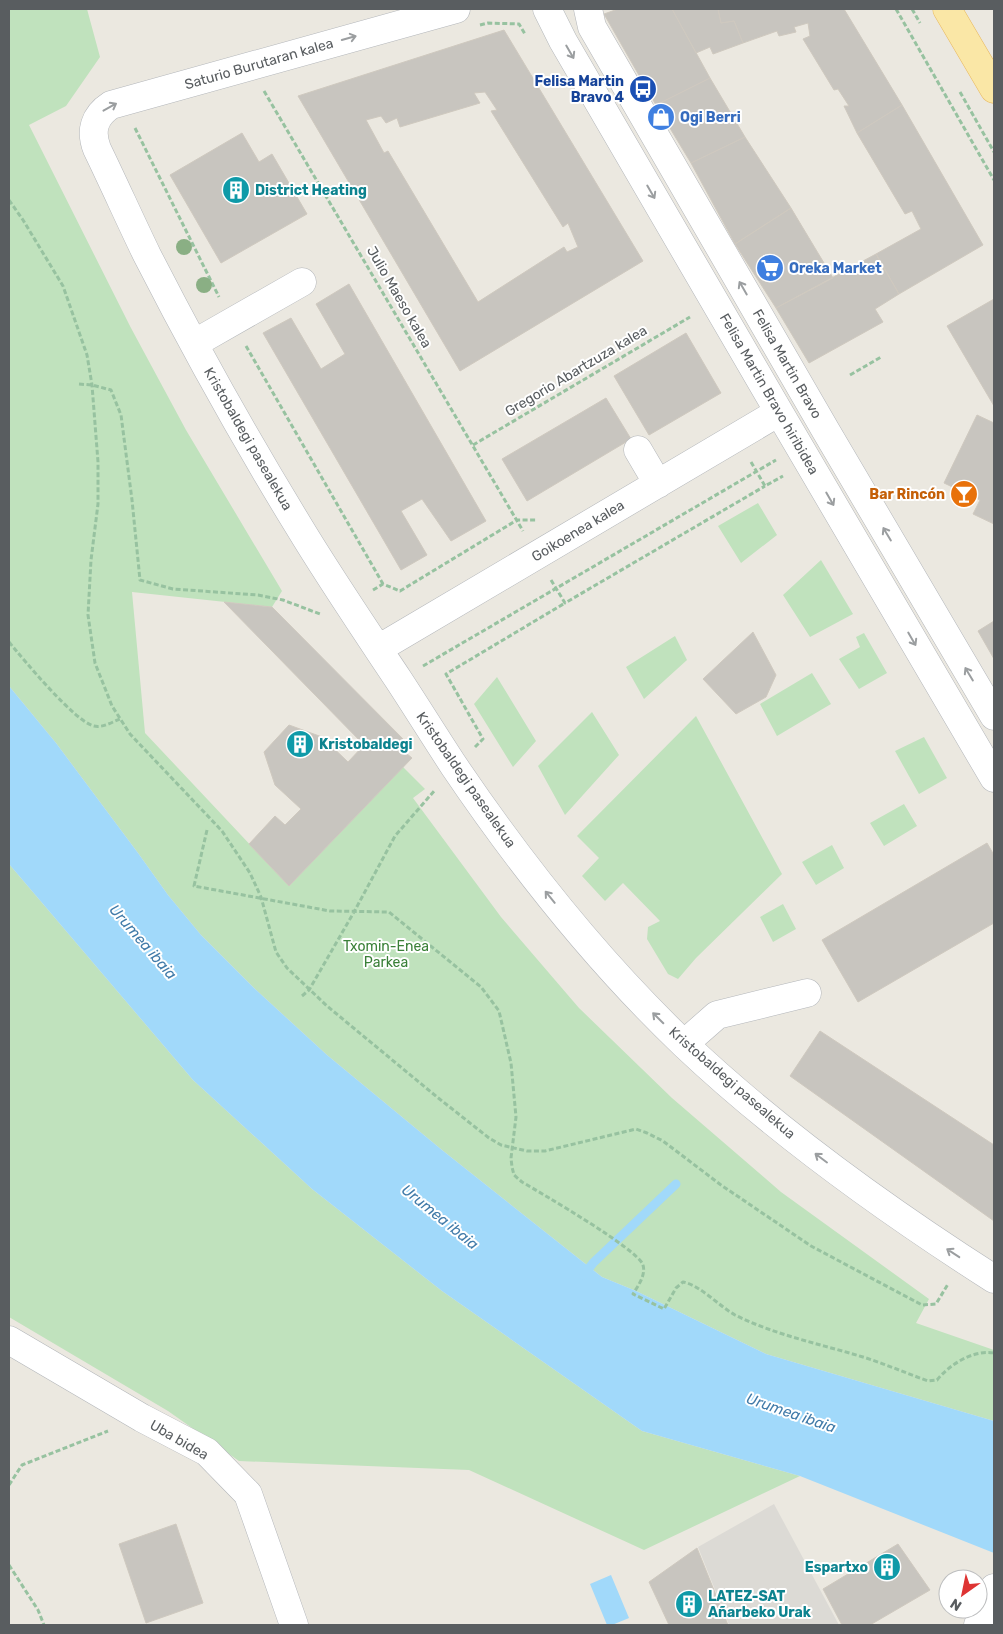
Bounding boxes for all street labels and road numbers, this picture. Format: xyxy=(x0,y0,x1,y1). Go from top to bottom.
street label: Saturio Burutaran kalea xyxy=(183,35,335,93)
street label: Julio Maeso kalea xyxy=(363,243,435,351)
street label: Felisa Martin Bravo xyxy=(749,306,825,422)
street label: Felisa Martin Bravo hiribidea xyxy=(716,310,822,478)
street label: Gregorio Abartzuza kalea xyxy=(502,322,650,420)
street label: Kristobaldegi pasealekua xyxy=(200,365,296,513)
street label: Goikoenea kalea xyxy=(529,497,627,565)
street label: Kristobaldegi pasealekua xyxy=(413,709,519,851)
street label: Kristobaldegi pasealekua xyxy=(665,1023,799,1143)
street label: Uba bidea xyxy=(147,1416,211,1464)

